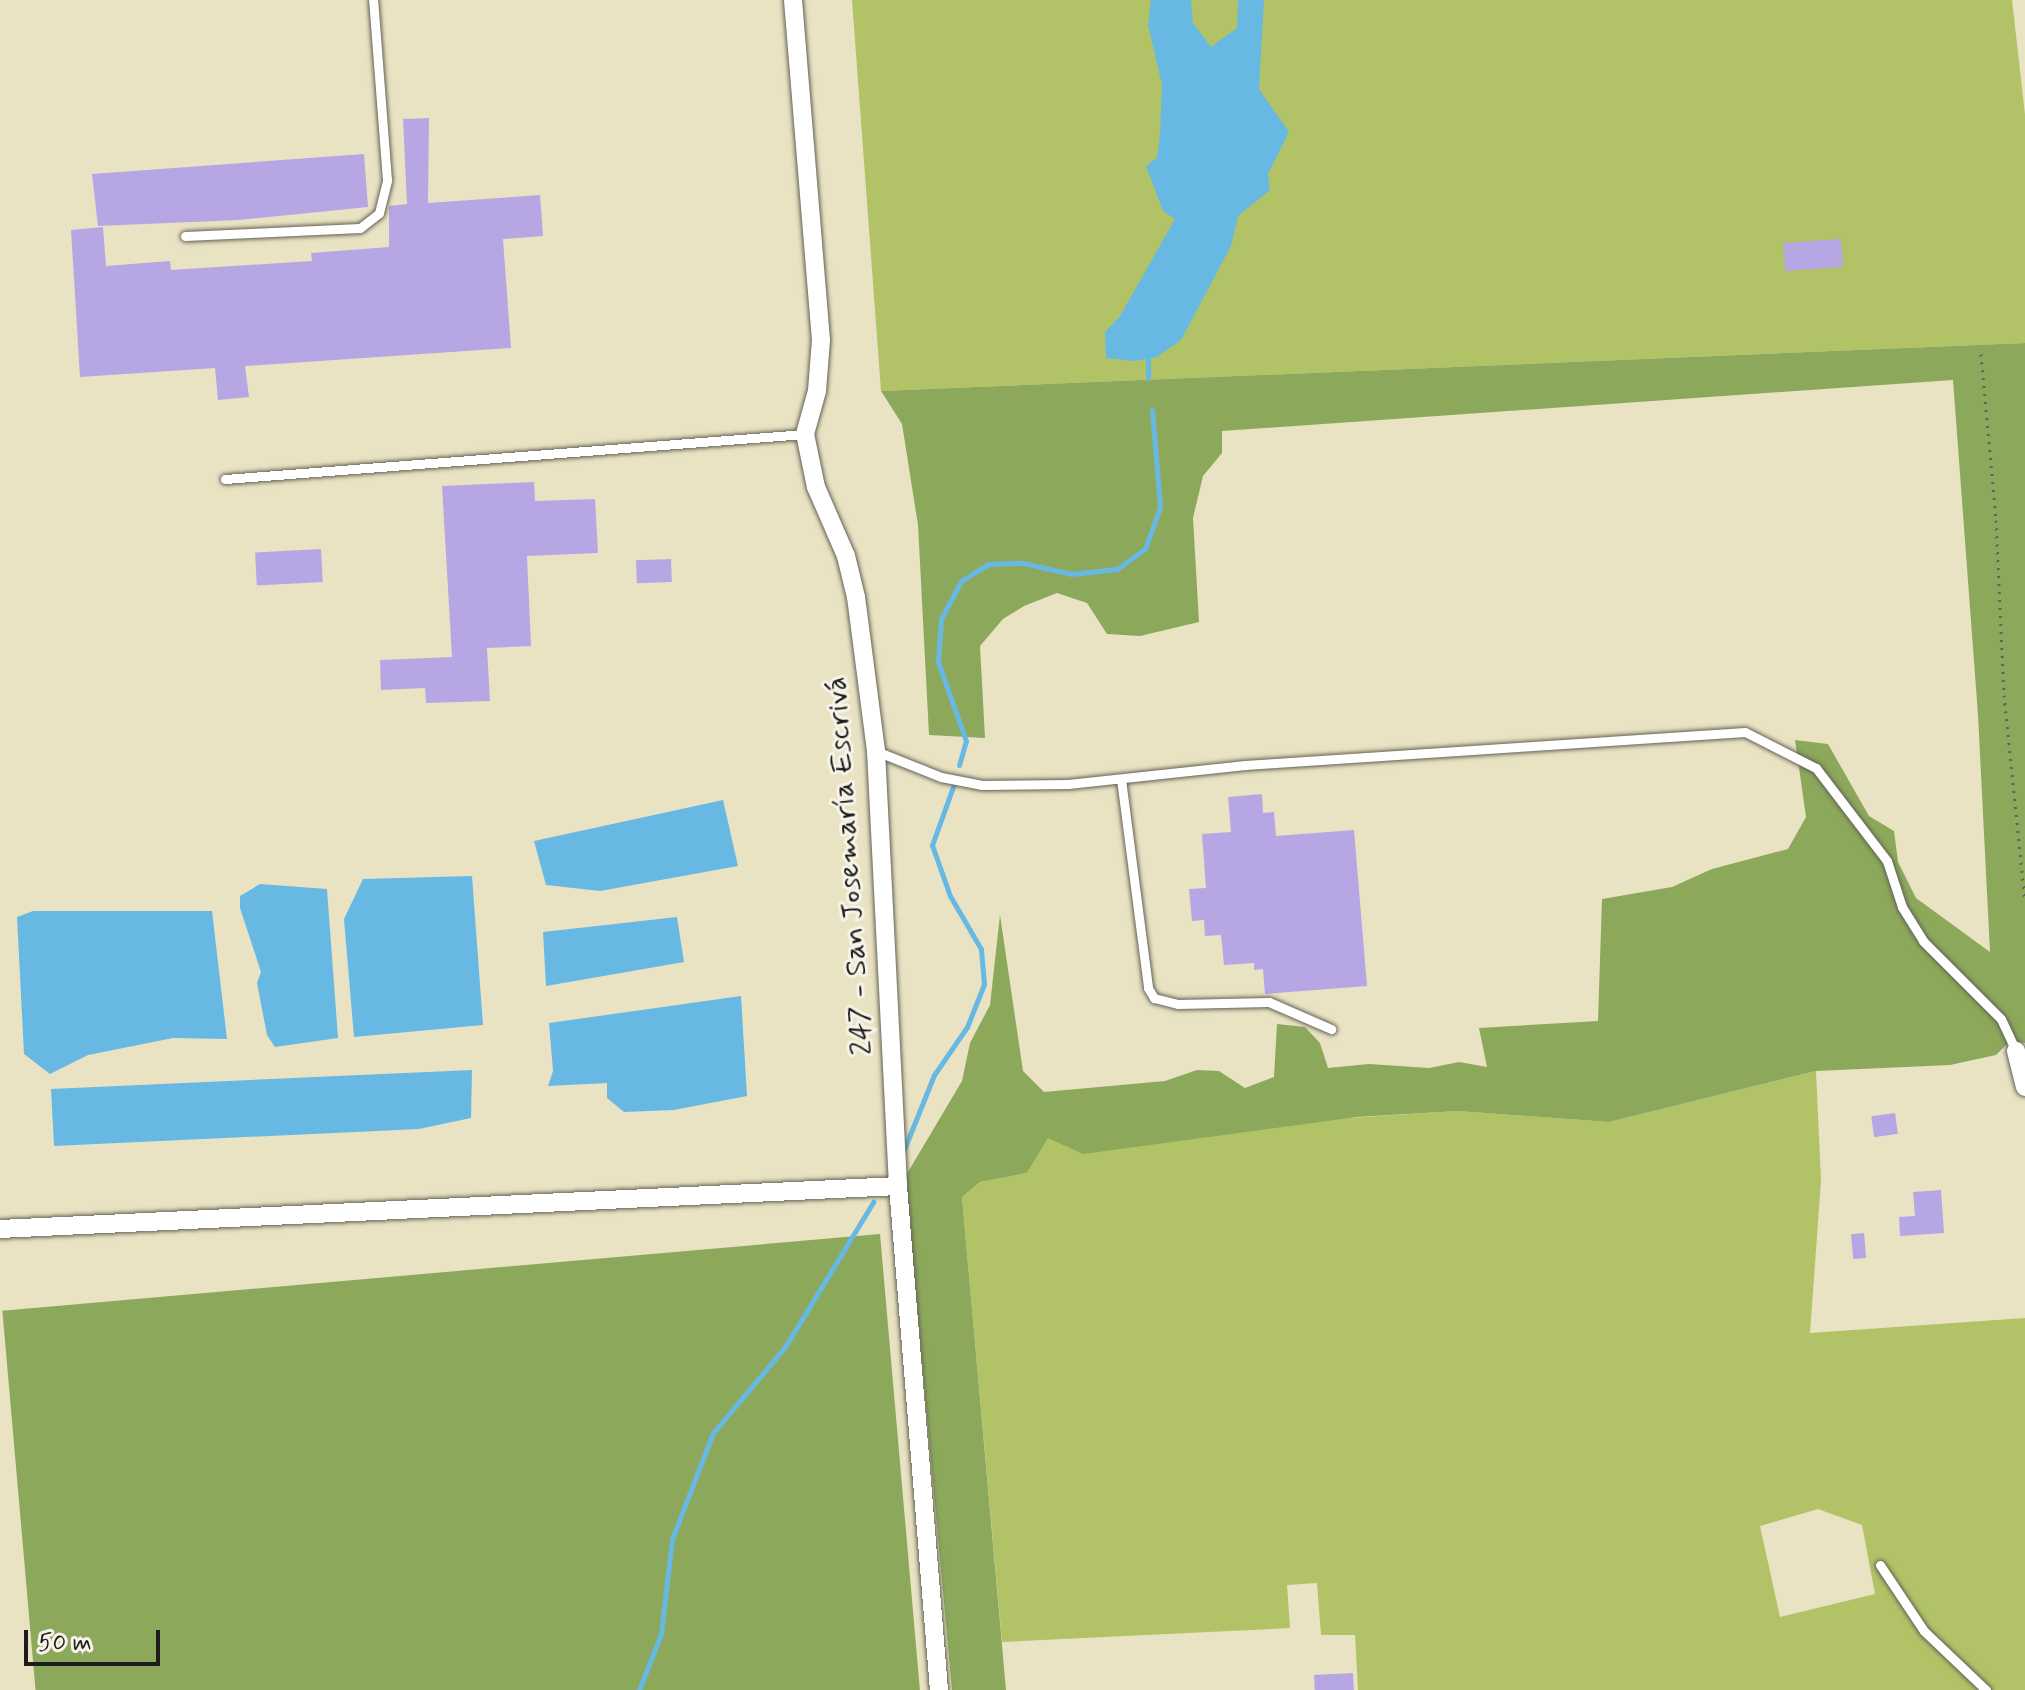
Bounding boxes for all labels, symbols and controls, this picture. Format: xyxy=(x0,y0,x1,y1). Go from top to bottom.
street label: 247 - San Josemaría Escrivá xyxy=(819,675,881,1057)
scale bar xyxy=(28,1614,164,1664)
text: 50 m xyxy=(38,1628,92,1659)

